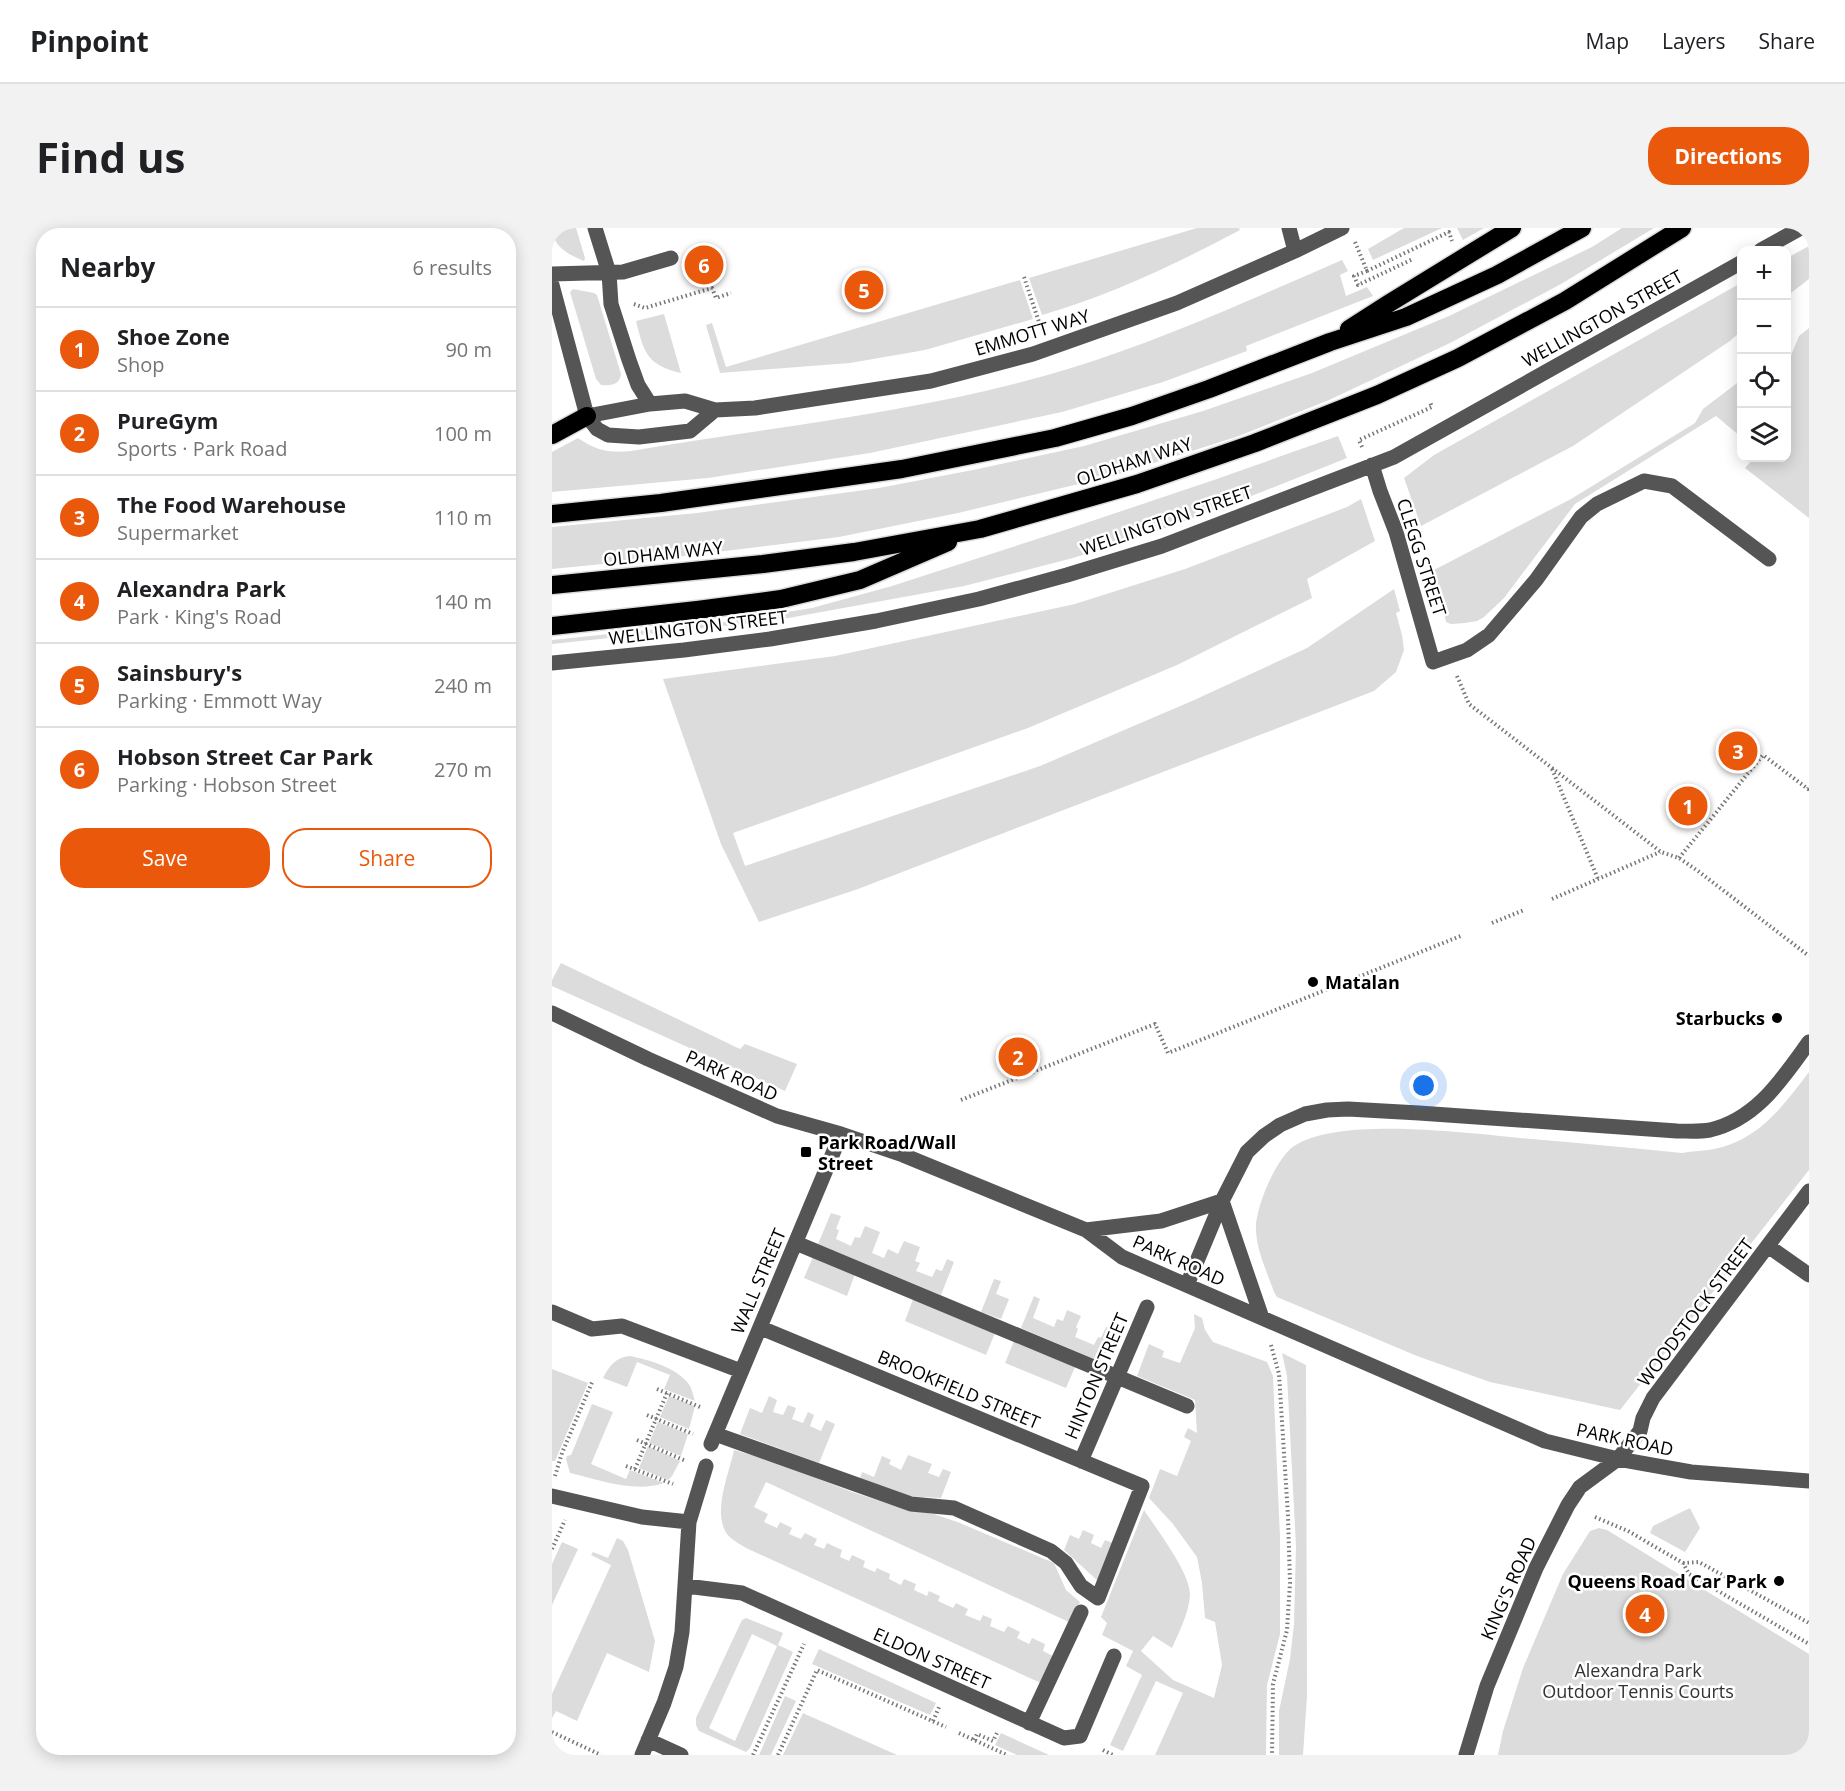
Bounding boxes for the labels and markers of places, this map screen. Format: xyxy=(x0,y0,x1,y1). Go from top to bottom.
pin: 6 xyxy=(684,243,724,288)
pin: 5 xyxy=(844,268,884,312)
pin: 3 xyxy=(1718,728,1758,774)
pin: 1 xyxy=(1668,784,1708,828)
place label: Matalan xyxy=(1325,970,1400,994)
marker: Matalan xyxy=(1306,975,1320,989)
place label: Starbucks xyxy=(1676,1006,1765,1030)
marker: Starbucks xyxy=(1770,1011,1784,1025)
pin: 2 xyxy=(998,1034,1038,1080)
place label: Park Road/Wall Street xyxy=(818,1130,956,1175)
marker: Park Road/Wall Street xyxy=(799,1145,813,1159)
place label: Queens Road Car Park xyxy=(1567,1569,1768,1593)
marker: Queens Road Car Park xyxy=(1772,1574,1786,1588)
pin: 4 xyxy=(1626,1592,1664,1636)

